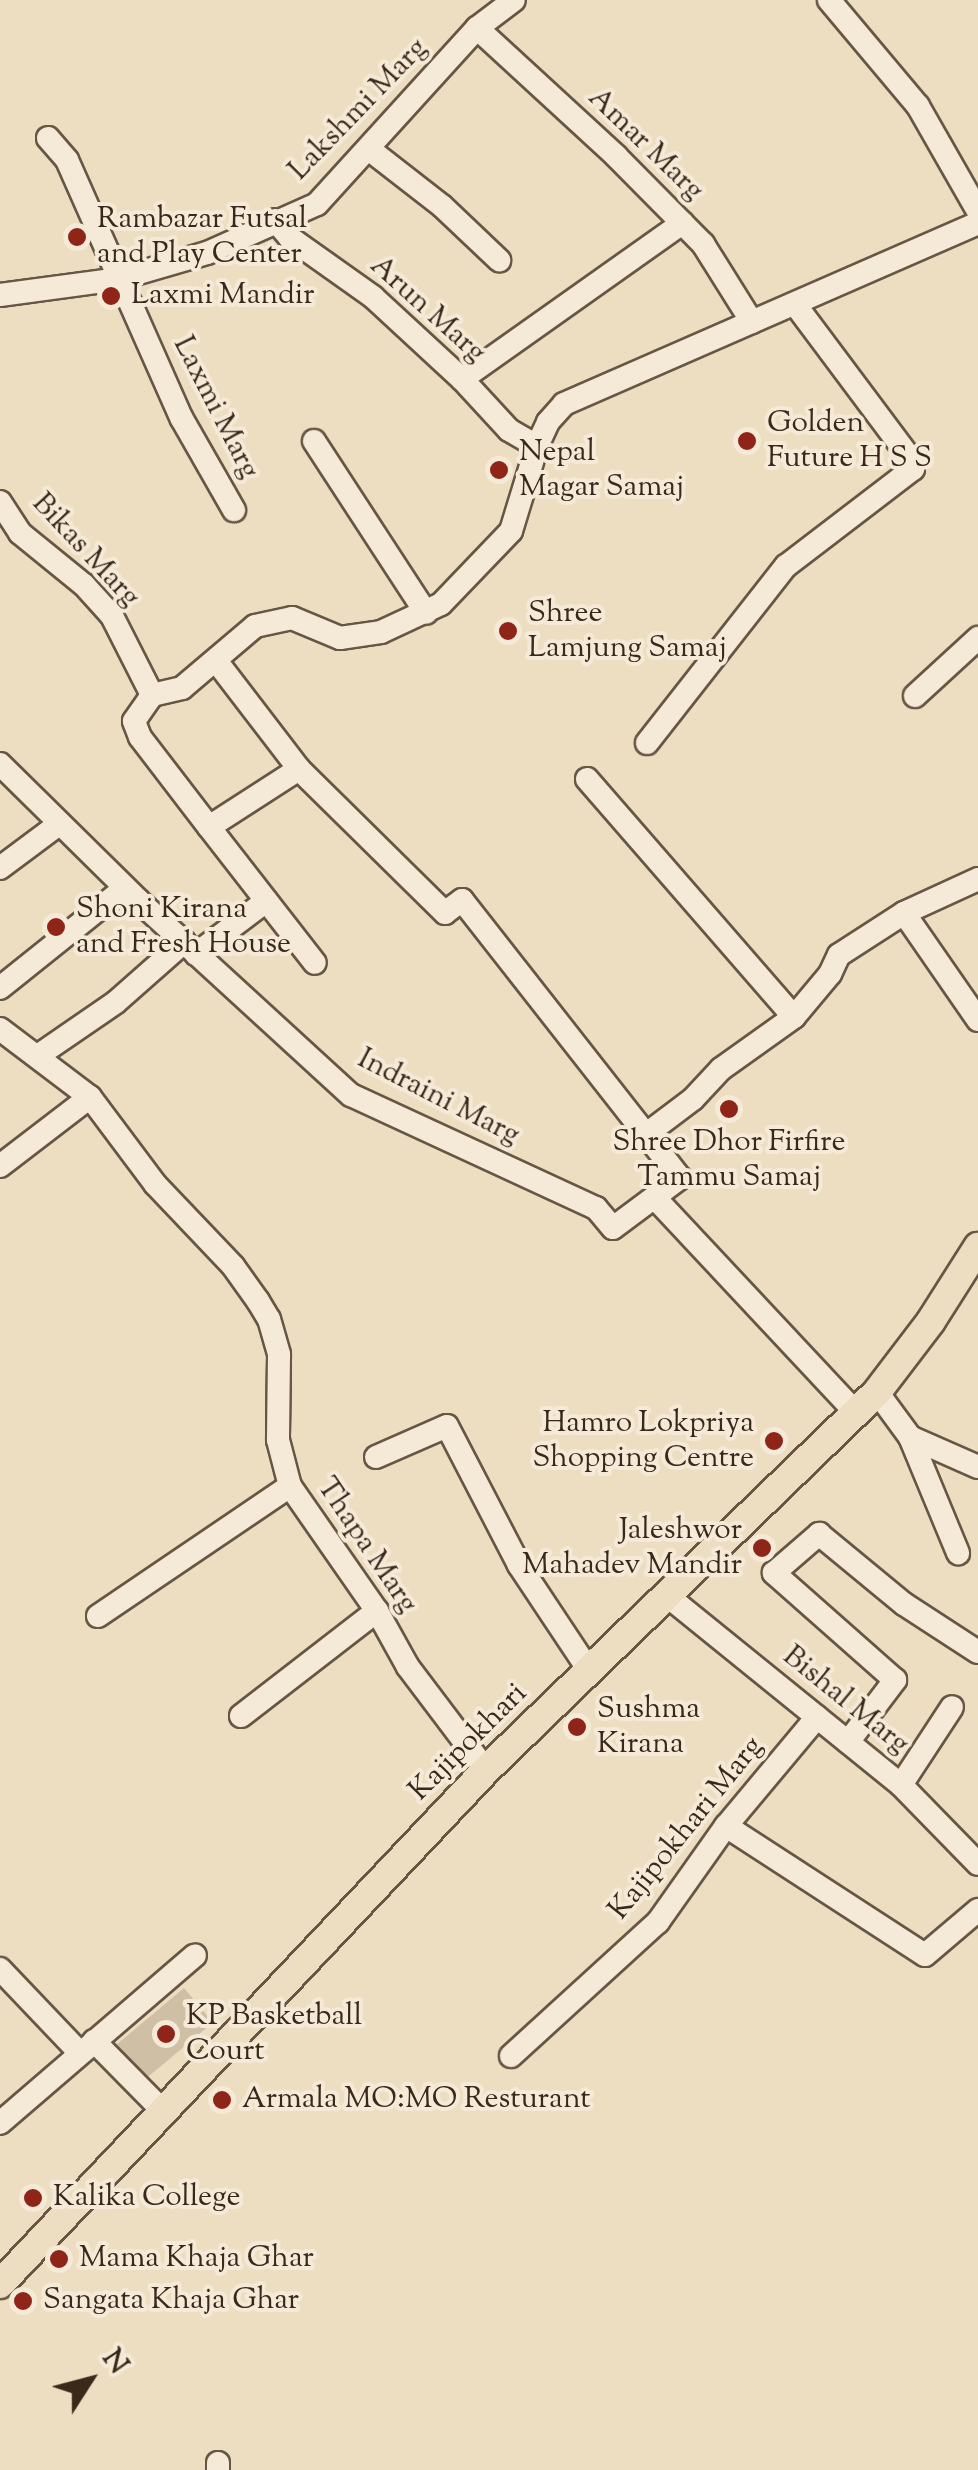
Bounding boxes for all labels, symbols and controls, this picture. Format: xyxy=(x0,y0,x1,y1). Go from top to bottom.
street label: Lakshmi Marg xyxy=(282,31,436,189)
street label: Amar Marg xyxy=(580,81,710,209)
place label: Rambazar Futsal and Play Center xyxy=(97,202,307,272)
marker: Rambazar Futsal and Play Center xyxy=(66,226,88,248)
street label: Arun Marg xyxy=(362,249,492,371)
place label: Laxmi Mandir xyxy=(131,278,314,314)
marker: Laxmi Mandir xyxy=(100,285,122,307)
street label: Laxmi Marg xyxy=(164,331,266,485)
place label: Golden Future H S S xyxy=(767,406,932,476)
marker: Golden Future H S S xyxy=(736,430,758,452)
place label: Nepal Magar Samaj xyxy=(519,435,684,506)
marker: Nepal Magar Samaj xyxy=(488,459,510,481)
street label: Bikas Marg xyxy=(23,487,147,615)
place label: Shree Lamjung Samaj xyxy=(528,596,727,666)
marker: Shree Lamjung Samaj xyxy=(497,620,519,642)
place label: Shoni Kirana and Fresh House xyxy=(76,892,291,962)
marker: Shoni Kirana and Fresh House xyxy=(45,916,67,938)
street label: Indraini Marg xyxy=(351,1042,525,1154)
marker: Shree Dhor Firfire Tammu Samaj xyxy=(718,1098,740,1120)
place label: Shree Dhor Firfire Tammu Samaj xyxy=(612,1125,846,1196)
place label: Hamro Lokpriya Shopping Centre xyxy=(532,1406,754,1476)
marker: Hamro Lokpriya Shopping Centre xyxy=(763,1430,785,1452)
street label: Thapa Marg xyxy=(307,1471,425,1621)
place label: Jaleshwor Mahadev Mandir xyxy=(522,1513,742,1584)
marker: Jaleshwor Mahadev Mandir xyxy=(751,1537,773,1559)
street label: Bishal Marg xyxy=(775,1639,915,1763)
street label: Kajipokhari xyxy=(403,1677,535,1809)
place label: Sushma Kirana xyxy=(597,1692,700,1762)
marker: Sushma Kirana xyxy=(566,1716,588,1738)
street label: Kajipokhari Marg xyxy=(602,1730,772,1928)
place label: KP Basketball Court xyxy=(186,1999,362,2070)
marker: KP Basketball Court xyxy=(155,2023,177,2045)
place label: Armala MO:MO Resturant xyxy=(242,2082,591,2118)
marker: Armala MO:MO Resturant xyxy=(211,2089,233,2111)
place label: Kalika College xyxy=(53,2180,240,2216)
marker: Kalika College xyxy=(22,2187,44,2209)
place label: Mama Khaja Ghar xyxy=(79,2241,314,2277)
marker: Mama Khaja Ghar xyxy=(48,2248,70,2270)
place label: Sangata Khaja Ghar xyxy=(43,2283,299,2319)
marker: Sangata Khaja Ghar xyxy=(12,2290,34,2312)
north arrow xyxy=(40,2330,140,2430)
text: N xyxy=(92,2342,137,2383)

